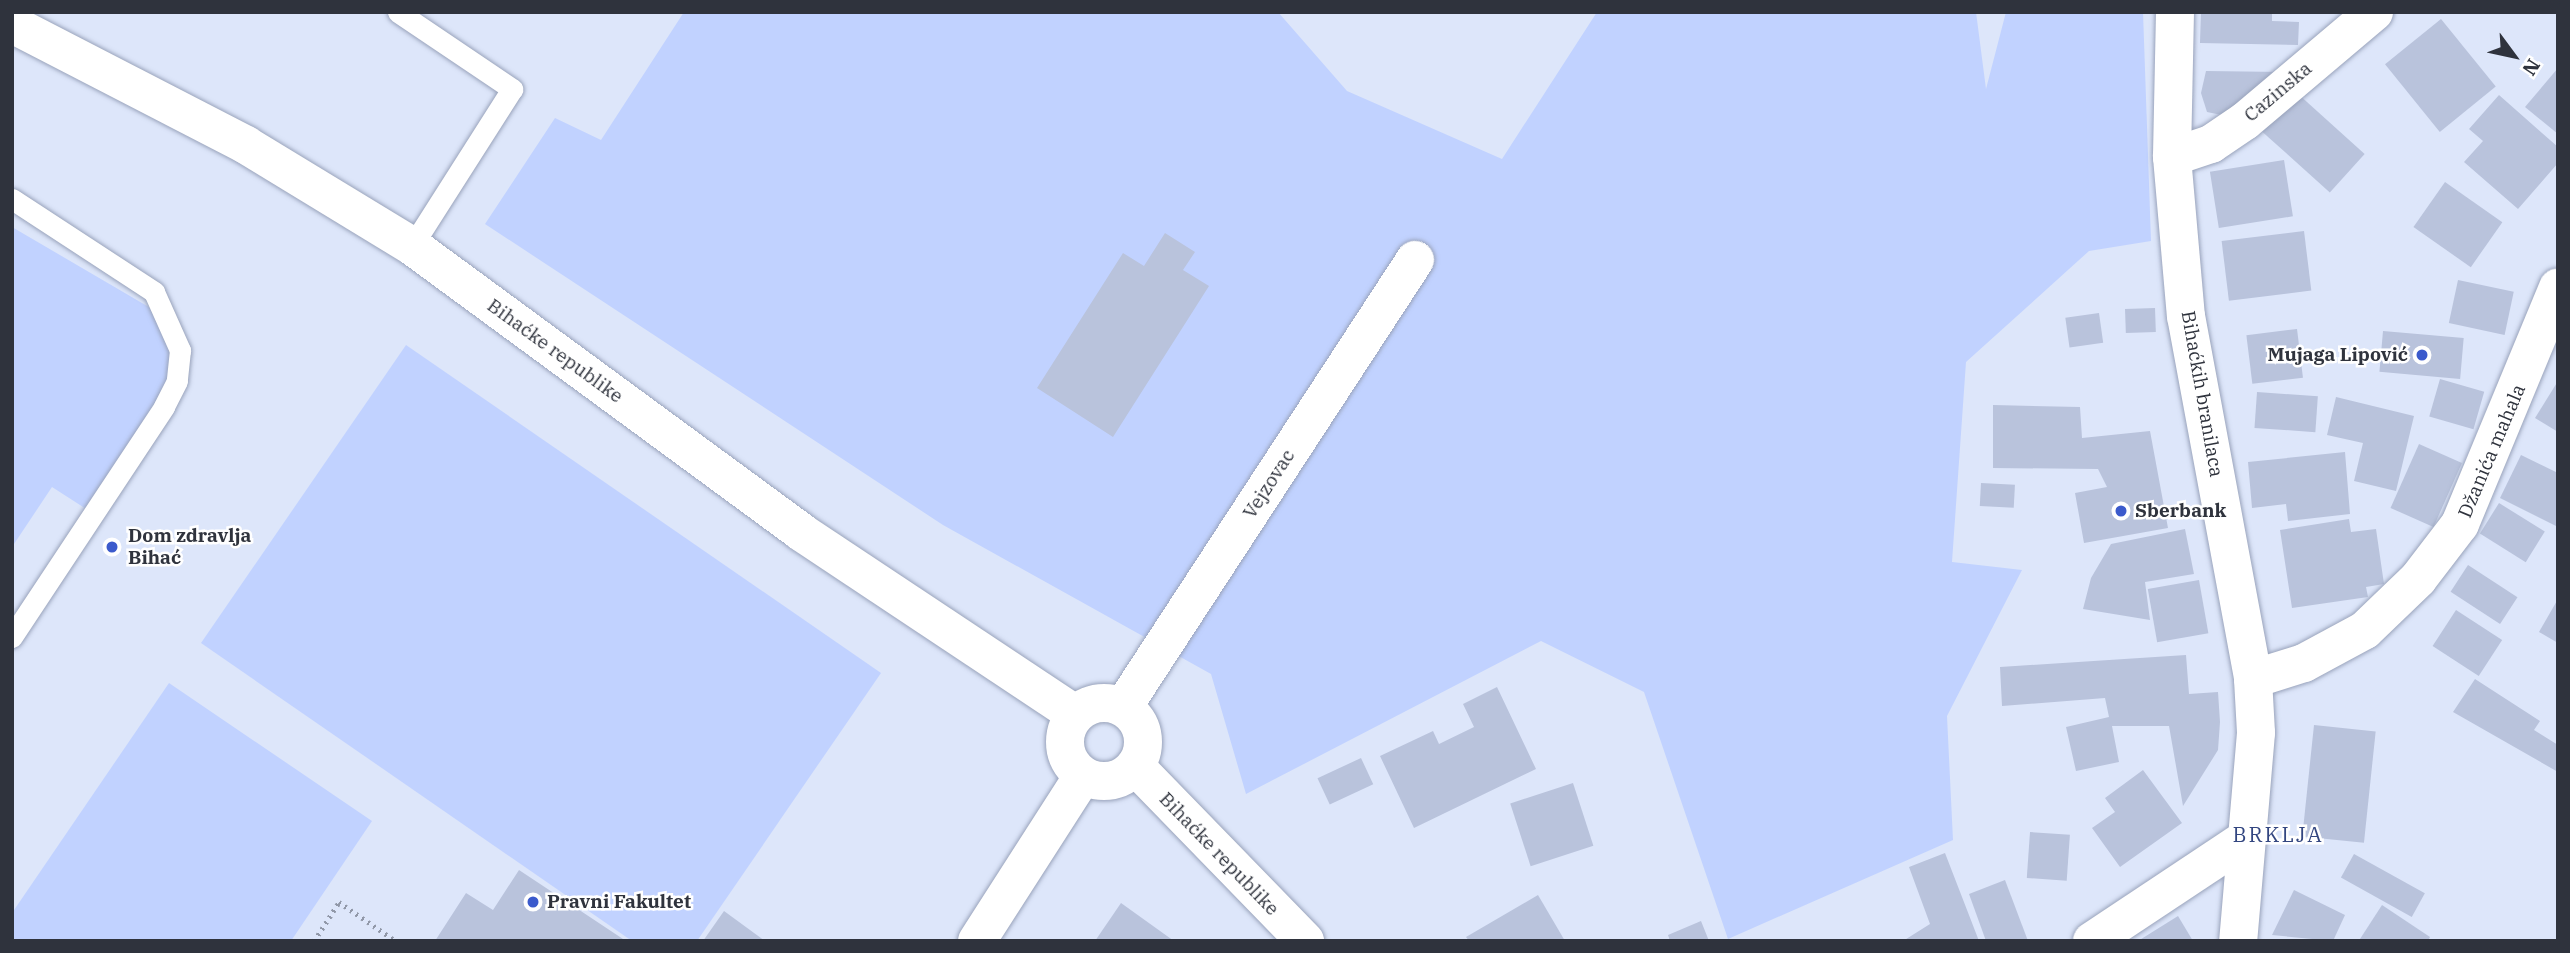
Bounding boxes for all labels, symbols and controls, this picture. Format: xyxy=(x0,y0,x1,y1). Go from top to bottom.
north arrow xyxy=(2479,21,2549,91)
text: N xyxy=(2517,55,2546,80)
street label: Cazinska xyxy=(2240,57,2316,127)
street label: Bihaćke republike xyxy=(483,294,627,408)
street label: Bihaćkih branilaca xyxy=(2176,309,2228,479)
place label: Mujaga Lipović xyxy=(2267,344,2408,366)
marker: Mujaga Lipović xyxy=(2414,347,2430,363)
street label: Džanića mahala xyxy=(2454,381,2530,521)
street label: Vejzovac xyxy=(1238,445,1300,523)
place label: Sberbank xyxy=(2135,500,2226,522)
marker: Sberbank xyxy=(2113,503,2129,519)
place label: Dom zdravlja Bihać xyxy=(128,525,251,569)
marker: Dom zdravlja Bihać xyxy=(102,537,122,557)
street label: Bihaćke republike xyxy=(1154,788,1284,920)
district label: BRKLJA xyxy=(2233,821,2323,847)
place label: Pravni Fakultet xyxy=(547,891,691,913)
marker: Pravni Fakultet xyxy=(525,894,541,910)

